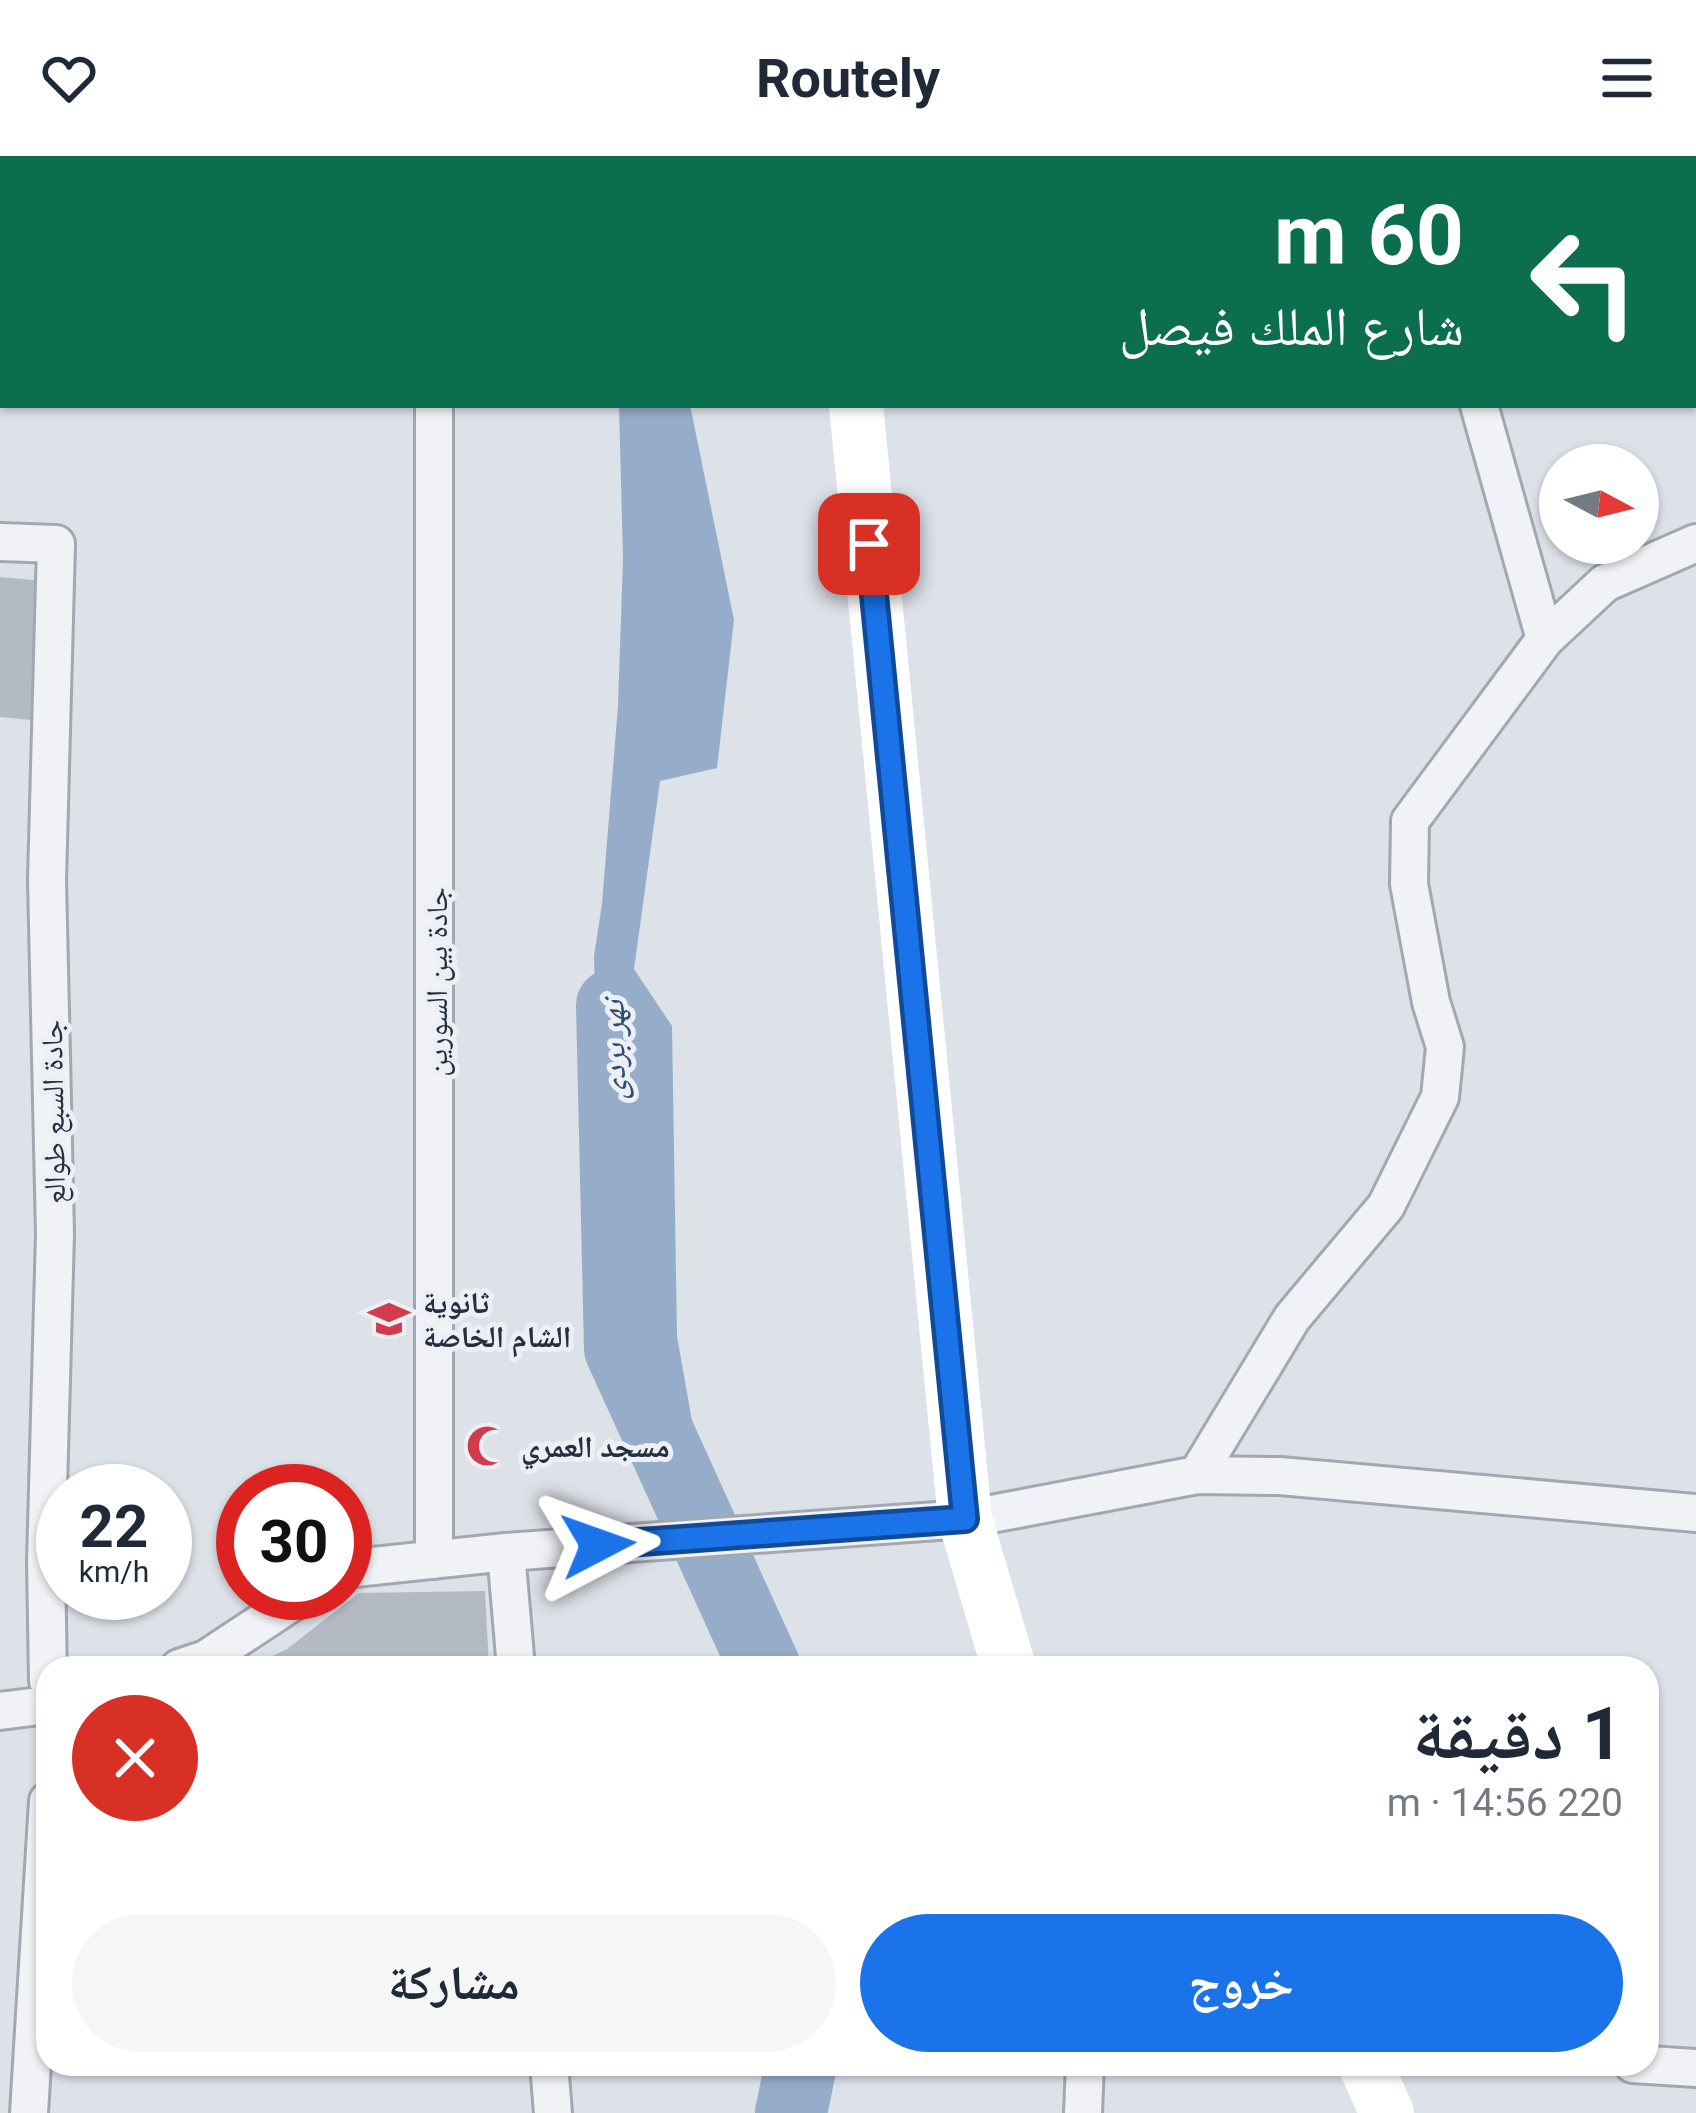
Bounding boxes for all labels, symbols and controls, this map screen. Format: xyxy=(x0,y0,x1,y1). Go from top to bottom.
icon: heart xyxy=(36,45,102,111)
icon: menu xyxy=(1594,45,1660,111)
text: Routely xyxy=(756,47,940,110)
text: 60 m xyxy=(1274,186,1464,285)
icon: left xyxy=(1506,204,1662,360)
text: شارع الملك فيصل xyxy=(1119,295,1464,358)
north arrow xyxy=(1539,444,1659,564)
map controls xyxy=(1539,444,1659,564)
pin xyxy=(818,493,920,595)
icon: arrive xyxy=(836,511,902,577)
street label: جادة بين السورين xyxy=(419,887,455,1077)
water label: نهر بردى xyxy=(593,995,634,1100)
street label: جادة السبع طوالع xyxy=(34,1020,74,1204)
place label: ثانوية الشام الخاصة xyxy=(423,1285,571,1358)
school or university icon: ثانوية الشام الخاصة xyxy=(366,1296,412,1342)
mosque icon: مسجد العمري xyxy=(464,1423,510,1469)
place label: مسجد العمري xyxy=(521,1429,670,1470)
speed limit sign: 30 xyxy=(216,1464,372,1620)
position arrow xyxy=(535,1482,661,1608)
text: 22 xyxy=(80,1491,148,1562)
text: km/h xyxy=(79,1554,149,1589)
text: 1 دقيقة xyxy=(1413,1692,1623,1777)
button: close xyxy=(72,1695,198,1821)
text: 220 m · 14:56 xyxy=(1387,1780,1623,1826)
button: مشاركة xyxy=(72,1914,836,2052)
button: خروج xyxy=(860,1914,1623,2052)

